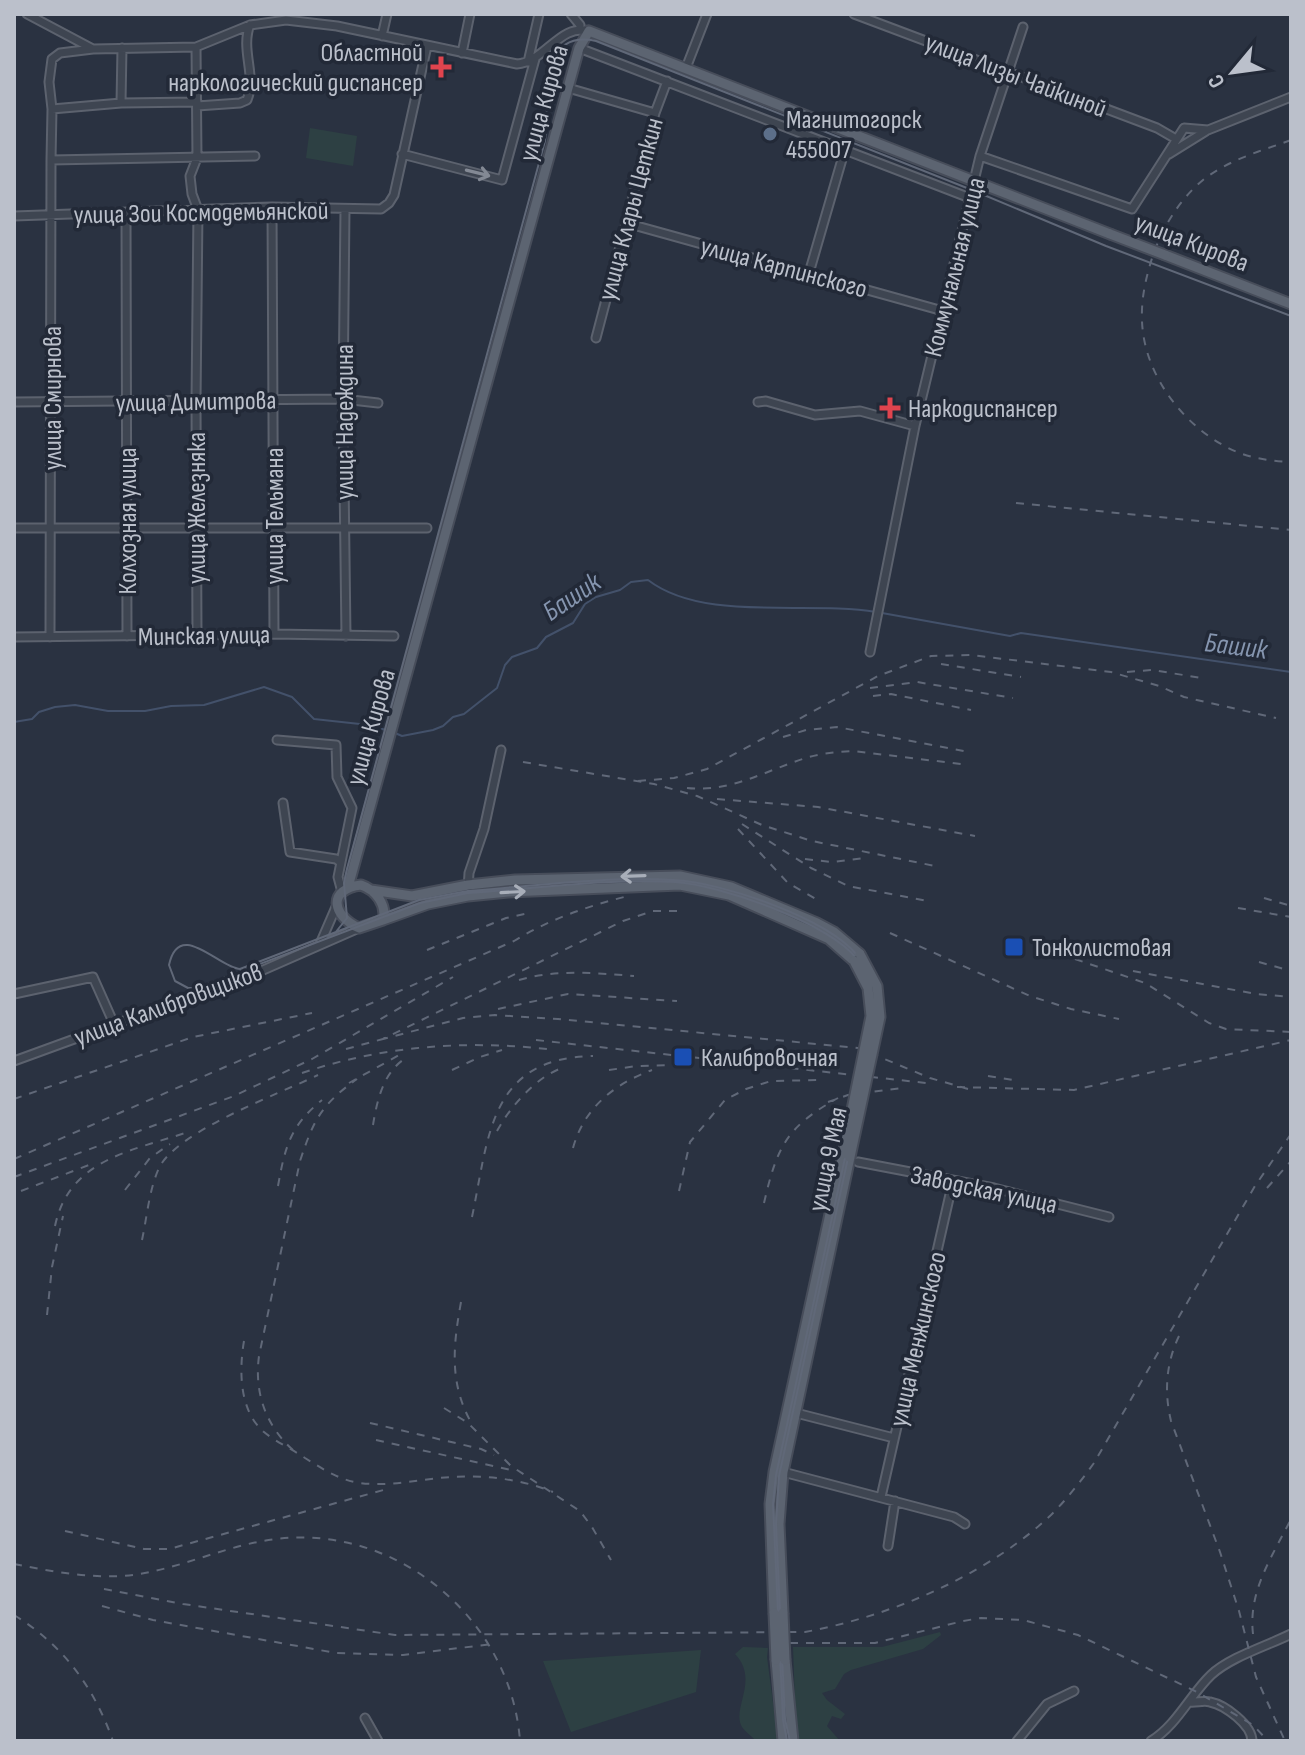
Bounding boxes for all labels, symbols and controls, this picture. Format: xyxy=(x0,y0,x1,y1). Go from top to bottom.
street label: улица Лизы Чайкиной xyxy=(920,28,1111,125)
north arrow xyxy=(1193,32,1273,112)
place label: Областной наркологический диспансер xyxy=(168,38,423,99)
street label: улица Кирова xyxy=(513,42,576,165)
marker: Областной наркологический диспансер xyxy=(430,56,452,78)
text: С xyxy=(1202,69,1231,92)
place label: Магнитогорск 455007 xyxy=(786,105,922,166)
street label: улица Клары Цеткин xyxy=(592,115,671,304)
marker: Магнитогорск 455007 xyxy=(761,125,779,143)
one-way arrow xyxy=(464,167,490,182)
street label: Коммунальная улица xyxy=(918,175,993,360)
street label: улица Зои Космодемьянской xyxy=(73,196,329,231)
street label: улица Кирова xyxy=(1130,207,1253,279)
street label: улица Карпинского xyxy=(697,231,870,306)
street label: улица Смирнова xyxy=(38,326,69,470)
street label: улица Надеждина xyxy=(330,344,361,500)
street label: улица Димитрова xyxy=(115,386,277,419)
place label: Наркодиспансер xyxy=(908,394,1058,425)
marker: Наркодиспансер xyxy=(879,397,901,419)
street label: улица Железняка xyxy=(182,432,213,584)
street label: Колхозная улица xyxy=(113,448,144,594)
street label: улица Тельмана xyxy=(260,448,291,584)
water label: Башик xyxy=(537,565,608,628)
street label: Минская улица xyxy=(138,620,270,653)
water label: Башик xyxy=(1203,626,1271,667)
street label: улица Кирова xyxy=(340,666,403,789)
one-way arrow xyxy=(620,868,647,883)
one-way arrow xyxy=(499,884,526,899)
place label: Тонколистовая xyxy=(1032,933,1171,964)
marker: Тонколистовая xyxy=(1003,936,1025,958)
street label: улица Калибровщиков xyxy=(70,957,267,1054)
place label: Калибровочная xyxy=(701,1043,838,1074)
marker: Калибровочная xyxy=(672,1046,694,1068)
street label: улица 9 Мая xyxy=(802,1104,855,1214)
street label: Заводская улица xyxy=(908,1160,1060,1221)
street label: улица Менжинского xyxy=(883,1249,954,1430)

